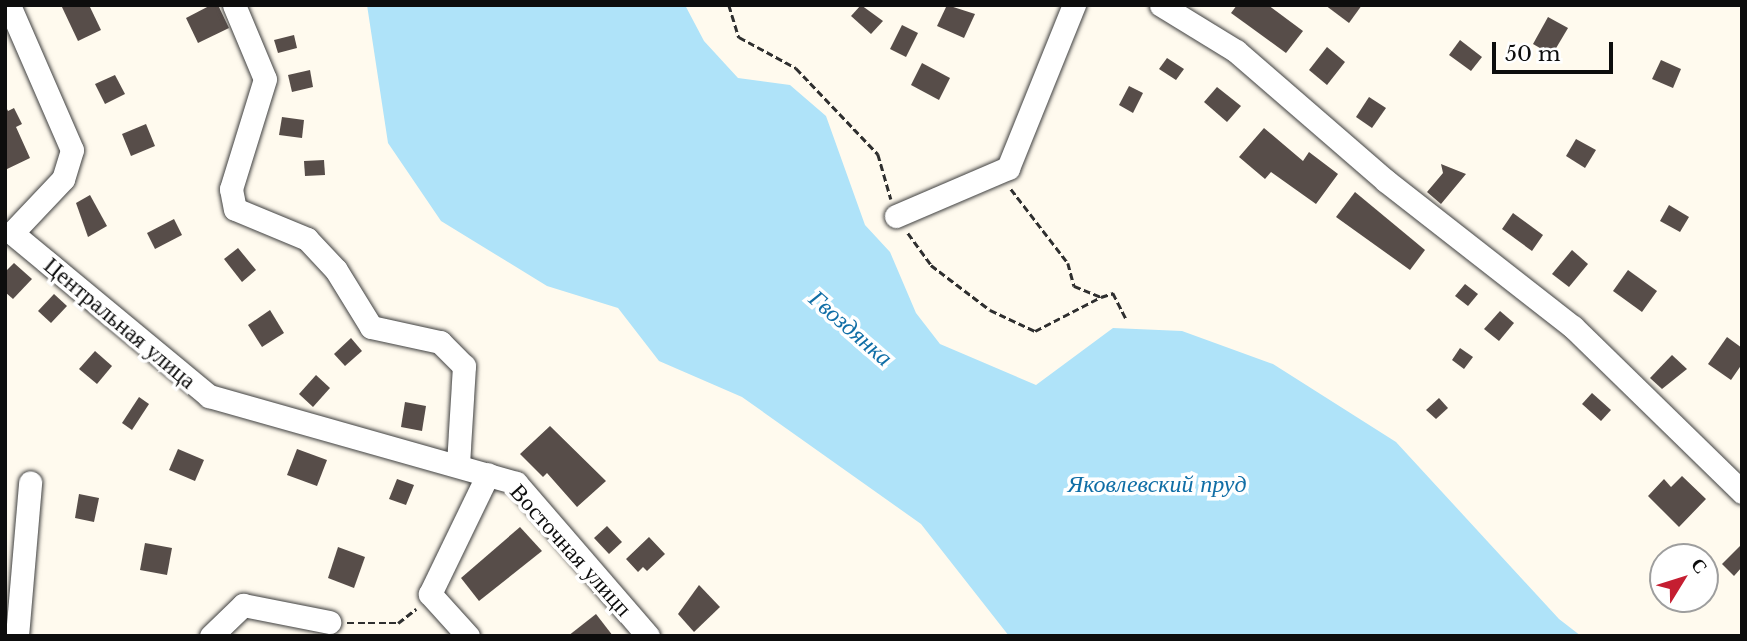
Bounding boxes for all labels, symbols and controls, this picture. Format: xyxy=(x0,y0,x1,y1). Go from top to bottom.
scale bar xyxy=(1495,28,1616,72)
text: 50 m xyxy=(1505,41,1560,67)
street label: Центральная улица xyxy=(38,251,202,395)
water label: Гвоздянка xyxy=(803,284,899,372)
water label: Яковлевский пруд xyxy=(1067,470,1247,498)
street label: Восточная улицп xyxy=(504,478,638,622)
north arrow xyxy=(1649,543,1719,613)
text: С xyxy=(1686,553,1713,578)

